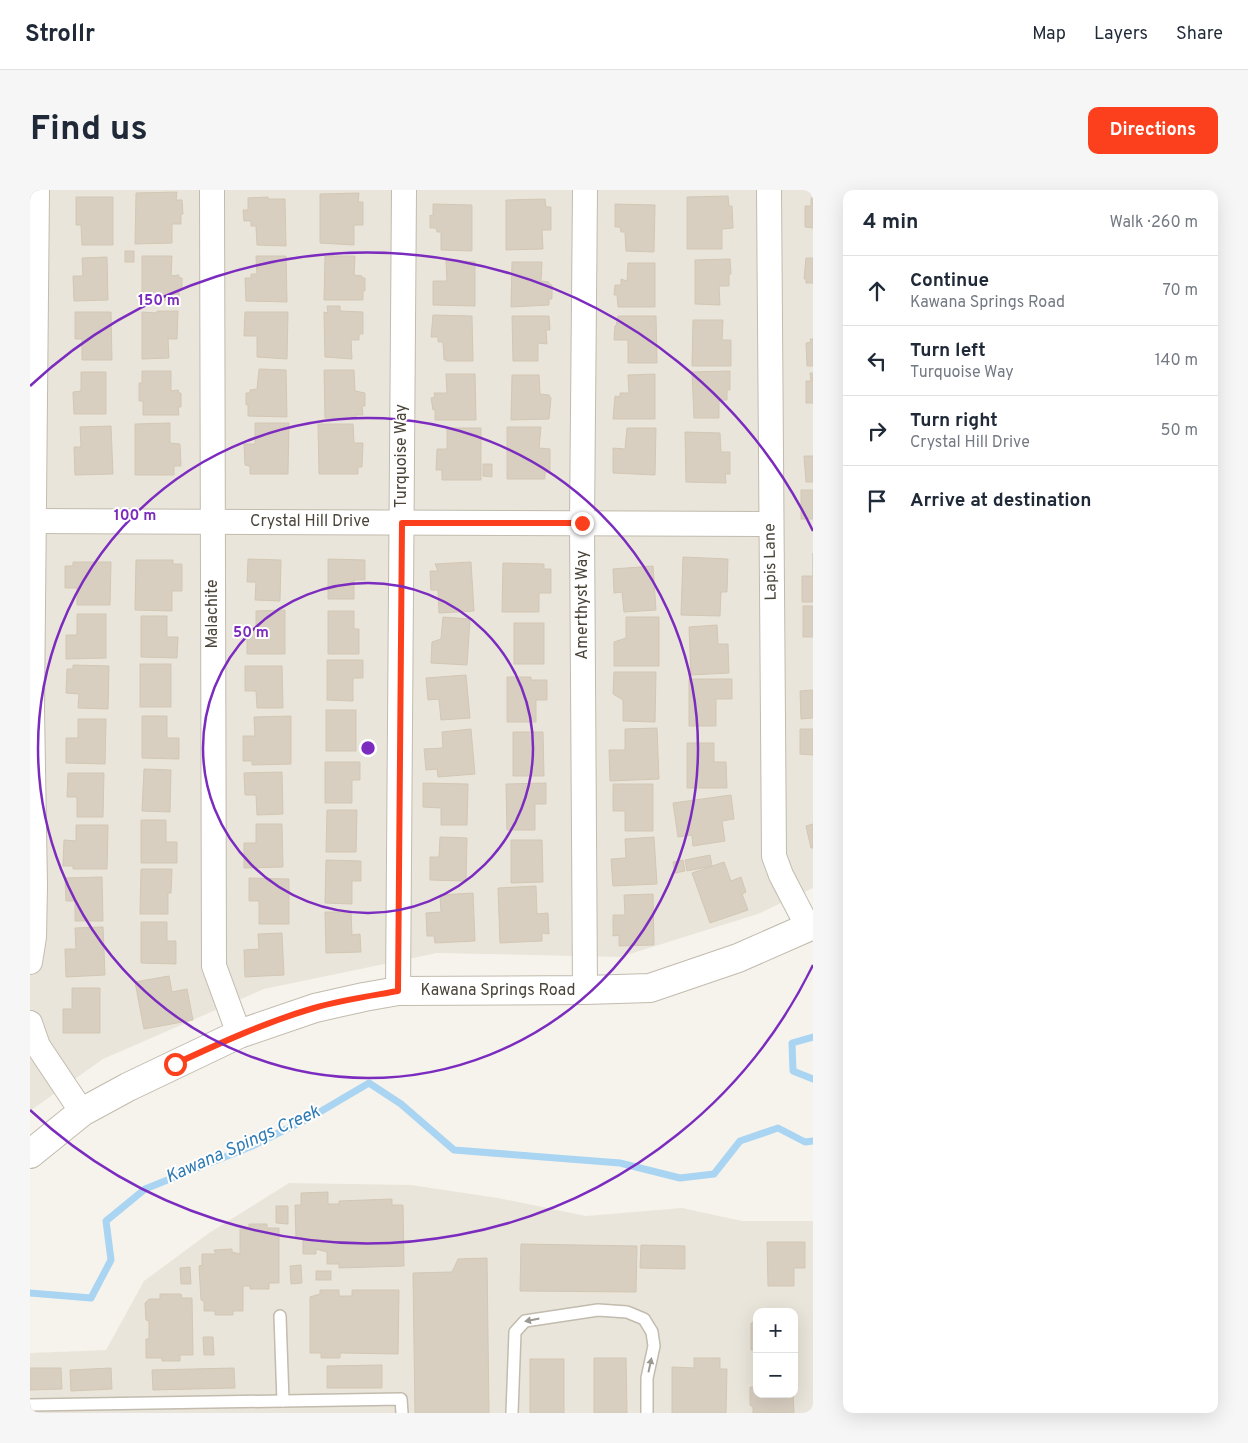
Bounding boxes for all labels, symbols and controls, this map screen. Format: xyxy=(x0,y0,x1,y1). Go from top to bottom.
text: Strollr xyxy=(25,20,95,50)
text: Map xyxy=(1032,23,1066,46)
text: Layers xyxy=(1094,23,1148,46)
text: Share xyxy=(1176,23,1223,46)
button: Directions xyxy=(1088,107,1218,154)
text: Find us xyxy=(30,108,148,152)
text: 4 min xyxy=(863,209,919,236)
text: Walk · 260 m xyxy=(1109,213,1198,233)
text: Continue xyxy=(910,269,989,293)
icon: ahead xyxy=(863,277,891,305)
text: 70 m xyxy=(1163,281,1198,301)
text: 150 m xyxy=(138,292,180,311)
text: Kawana Springs Road xyxy=(910,293,1065,313)
text: Turn left xyxy=(910,339,986,363)
icon: left xyxy=(863,347,891,375)
text: 140 m xyxy=(1155,351,1198,371)
text: Turquoise Way xyxy=(910,363,1014,383)
street label: Turquoise Way xyxy=(392,404,412,508)
text: Turn right xyxy=(910,409,998,433)
icon: right xyxy=(863,417,891,445)
text: 50 m xyxy=(1161,421,1198,441)
text: Crystal Hill Drive xyxy=(910,433,1030,453)
icon: arrive xyxy=(863,487,891,515)
text: Arrive at destination xyxy=(910,489,1091,513)
text: 100 m xyxy=(114,507,156,526)
street label: Crystal Hill Drive xyxy=(250,512,370,532)
route end xyxy=(571,512,594,535)
street label: Lapis Lane xyxy=(760,523,782,601)
street label: Amerthyst Way xyxy=(573,550,593,660)
street label: Malachite xyxy=(203,579,223,649)
text: 50 m xyxy=(233,624,269,643)
centre of rings xyxy=(359,739,377,757)
street label: Kawana Springs Road xyxy=(420,981,576,1001)
route start xyxy=(164,1053,187,1076)
water label: Kawana Spings Creek xyxy=(162,1100,325,1189)
map controls xyxy=(753,1308,798,1398)
button: + xyxy=(753,1308,798,1353)
one-way arrow xyxy=(524,1317,540,1325)
button: − xyxy=(753,1353,798,1398)
one-way arrow xyxy=(646,1357,654,1372)

